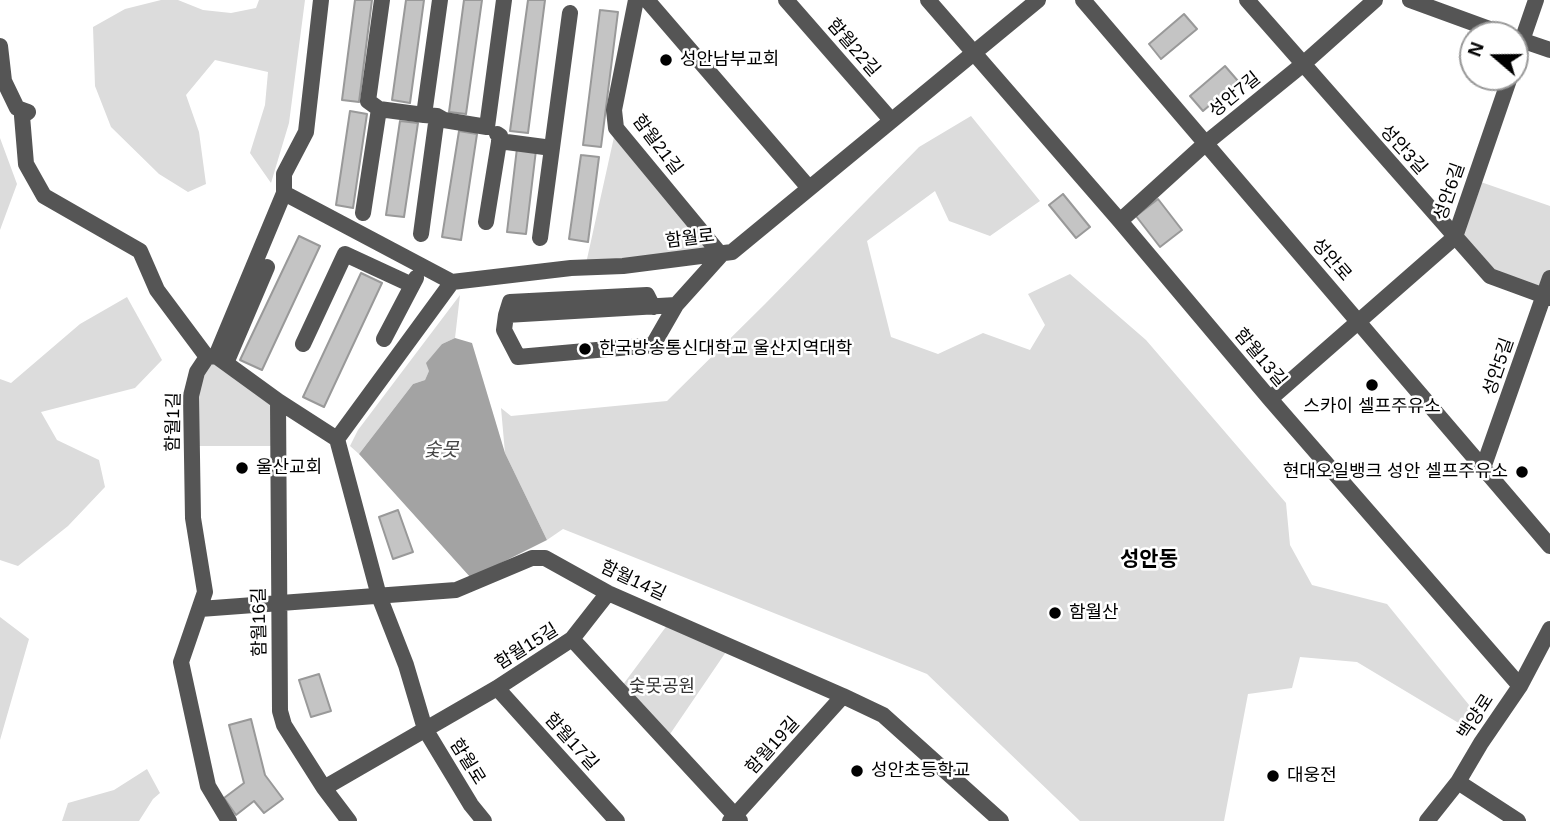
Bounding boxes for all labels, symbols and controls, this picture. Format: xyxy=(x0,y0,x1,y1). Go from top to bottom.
street label: 함월22길 xyxy=(822,15,884,81)
north arrow xyxy=(1459,21,1529,91)
text: N xyxy=(1463,39,1488,59)
place label: 성안남부교회 xyxy=(680,49,779,71)
marker: 성안남부교회 xyxy=(658,52,674,68)
street label: 성안7길 xyxy=(1205,68,1265,122)
street label: 함월21길 xyxy=(627,111,687,179)
street label: 성안3길 xyxy=(1375,121,1431,179)
street label: 성안6길 xyxy=(1430,160,1470,224)
street label: 함월로 xyxy=(664,225,716,253)
street label: 성안로 xyxy=(1307,234,1355,286)
street label: 함월13길 xyxy=(1229,324,1291,392)
street label: 성안5길 xyxy=(1479,335,1519,399)
place label: 한국방송통신대학교 울산지역대학 xyxy=(599,338,852,360)
marker: 한국방송통신대학교 울산지역대학 xyxy=(577,341,593,357)
marker: 스카이 셀프주유소 xyxy=(1364,377,1380,393)
street label: 함월1길 xyxy=(163,392,185,452)
place label: 스카이 셀프주유소 xyxy=(1303,396,1441,418)
water label: 숯못 xyxy=(424,440,458,462)
place label: 울산교회 xyxy=(256,457,322,479)
marker: 울산교회 xyxy=(234,460,250,476)
place label: 현대오일뱅크 성안 셀프주유소 xyxy=(1283,461,1508,483)
marker: 현대오일뱅크 성안 셀프주유소 xyxy=(1514,464,1530,480)
district label: 성안동 xyxy=(1120,547,1178,573)
street label: 함월14길 xyxy=(597,556,669,606)
street label: 함월16길 xyxy=(249,587,271,657)
place label: 함월산 xyxy=(1069,602,1119,624)
marker: 함월산 xyxy=(1047,605,1063,621)
street label: 함월15길 xyxy=(492,619,562,675)
park label: 숯못공원 xyxy=(629,676,695,698)
street label: 백양로 xyxy=(1453,690,1499,744)
street label: 함월17길 xyxy=(540,709,602,775)
street label: 함월19길 xyxy=(742,713,804,779)
street label: 함월로 xyxy=(445,735,489,789)
place label: 성안초등학교 xyxy=(871,760,970,782)
marker: 성안초등학교 xyxy=(849,763,865,779)
place label: 대웅전 xyxy=(1287,765,1337,787)
marker: 대웅전 xyxy=(1265,768,1281,784)

